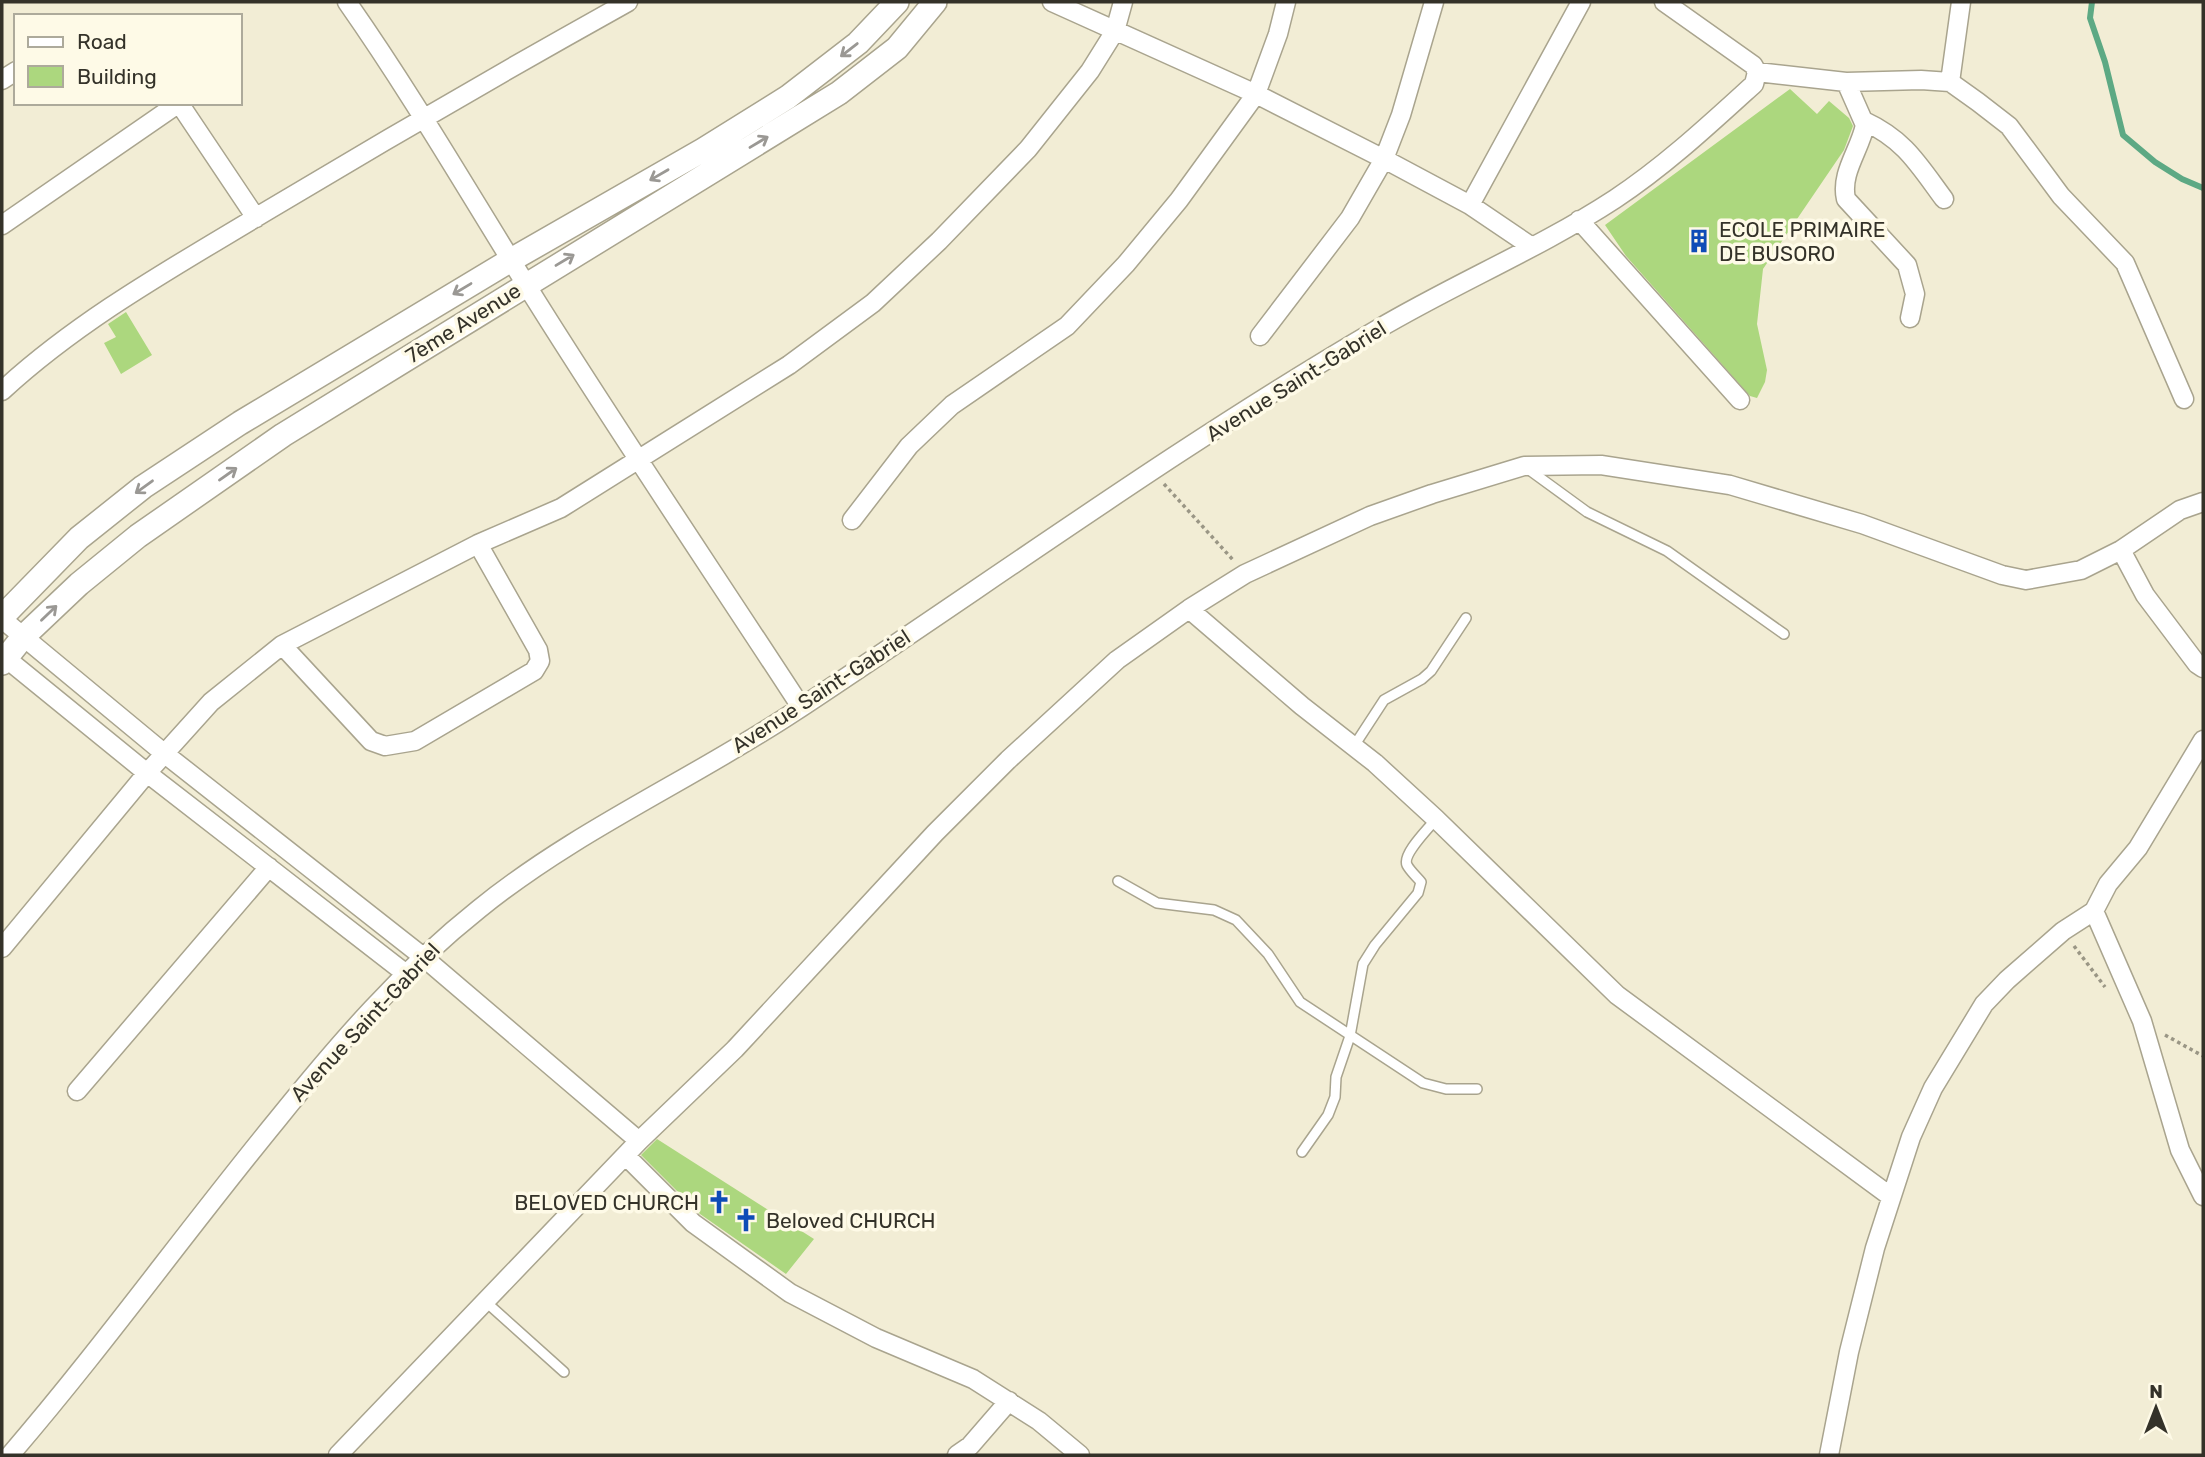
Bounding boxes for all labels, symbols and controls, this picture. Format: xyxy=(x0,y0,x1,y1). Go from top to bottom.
legend xyxy=(14,14,242,105)
text: Road xyxy=(77,29,127,54)
one-way arrow xyxy=(840,43,859,58)
text: Building xyxy=(77,64,157,89)
one-way arrow xyxy=(749,134,769,148)
one-way arrow xyxy=(649,169,670,182)
place label: ECOLE PRIMAIRE DE BUSORO xyxy=(1719,217,1885,266)
building icon: ECOLE PRIMAIRE DE BUSORO xyxy=(1685,227,1713,255)
one-way arrow xyxy=(555,253,574,268)
street label: 7ème Avenue xyxy=(401,278,525,368)
one-way arrow xyxy=(453,282,473,296)
street label: Avenue Saint-Gabriel xyxy=(1201,315,1391,447)
one-way arrow xyxy=(218,467,237,481)
one-way arrow xyxy=(135,479,154,494)
one-way arrow xyxy=(40,605,57,622)
street label: Avenue Saint-Gabriel xyxy=(727,624,915,758)
street label: Avenue Saint-Gabriel xyxy=(285,938,445,1106)
church icon: BELOVED CHURCH xyxy=(705,1188,733,1216)
place label: BELOVED CHURCH xyxy=(514,1190,699,1215)
church icon: Beloved CHURCH xyxy=(732,1206,760,1234)
place label: Beloved CHURCH xyxy=(766,1208,936,1233)
north arrow xyxy=(2121,1373,2191,1443)
text: N xyxy=(2149,1380,2163,1403)

